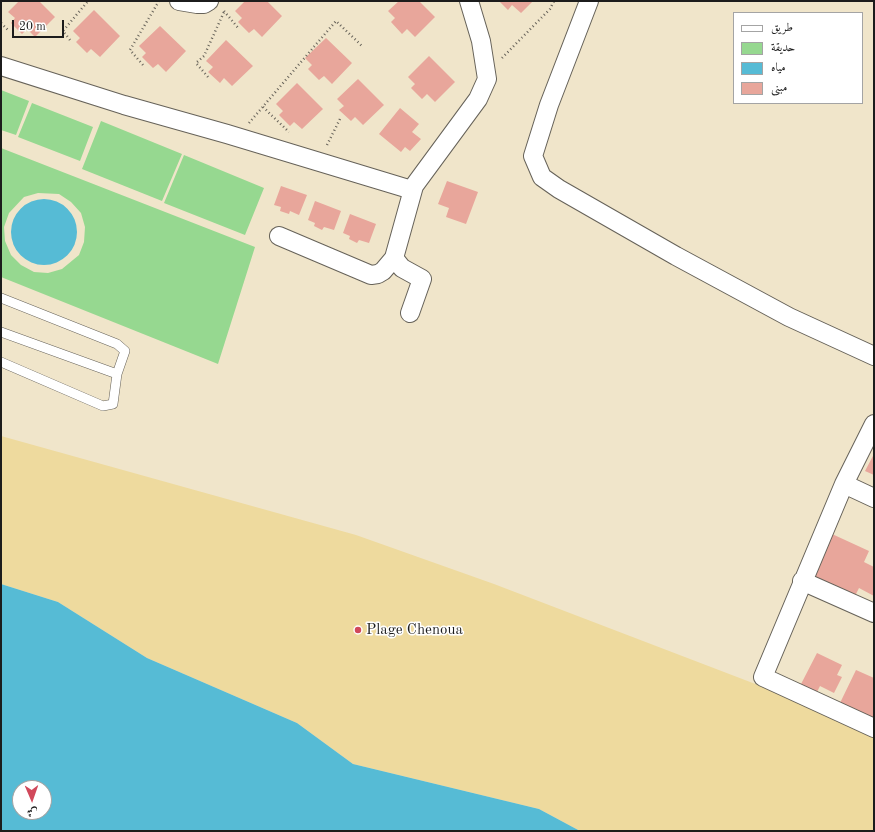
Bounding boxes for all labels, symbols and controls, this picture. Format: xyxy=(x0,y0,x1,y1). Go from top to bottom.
scale bar xyxy=(14,12,66,38)
legend xyxy=(733,12,863,104)
text: 20 m xyxy=(19,21,46,33)
text: طريق xyxy=(771,22,793,34)
text: حديقة xyxy=(771,42,795,54)
text: مياه xyxy=(771,62,786,74)
text: مبنى xyxy=(771,82,787,94)
place label: Plage Chenoua xyxy=(366,621,463,639)
marker: Plage Chenoua xyxy=(353,625,363,635)
north arrow xyxy=(12,780,52,820)
text: ش xyxy=(27,806,38,817)

